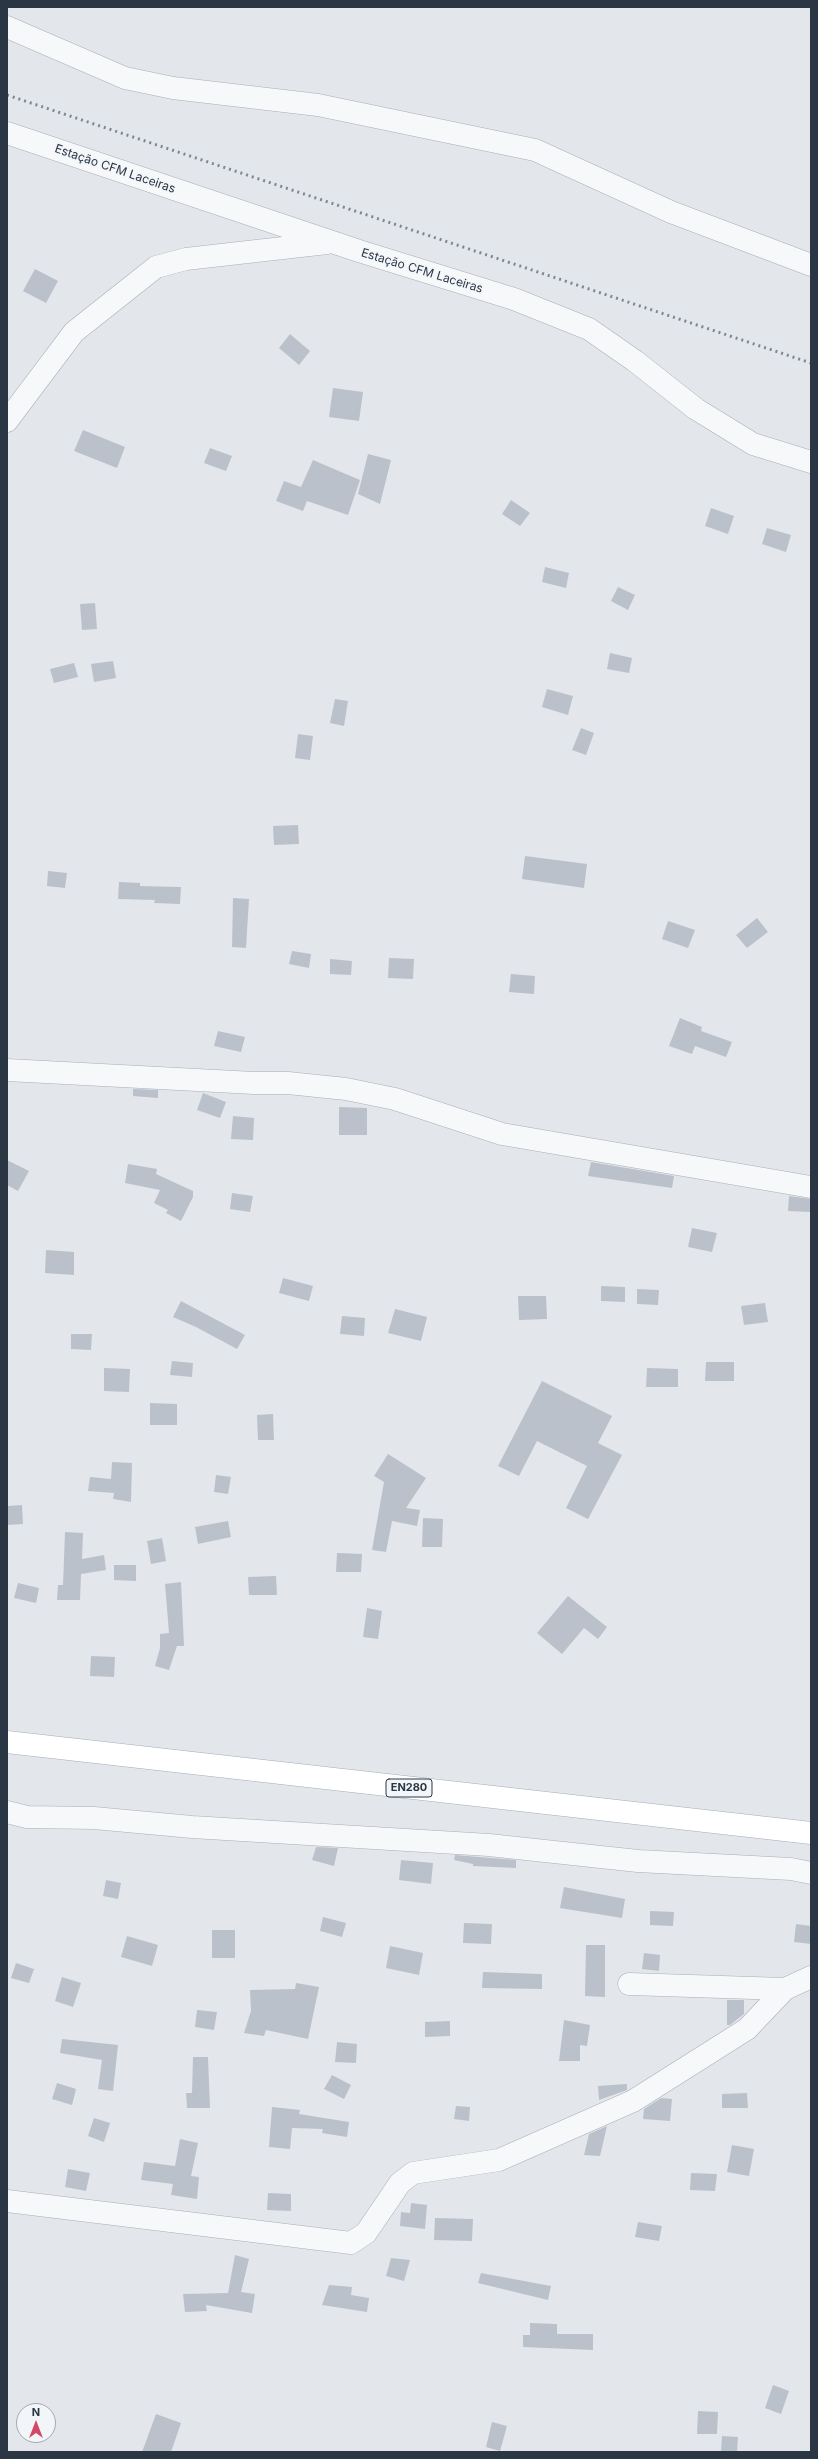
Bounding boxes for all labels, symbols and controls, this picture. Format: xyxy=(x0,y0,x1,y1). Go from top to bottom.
street label: Estação CFM Laceiras xyxy=(53,142,177,196)
street label: Estação CFM Laceiras xyxy=(359,246,485,296)
road number: EN280 xyxy=(386,1779,432,1797)
north arrow xyxy=(16,2403,56,2443)
text: N xyxy=(32,2405,40,2419)

